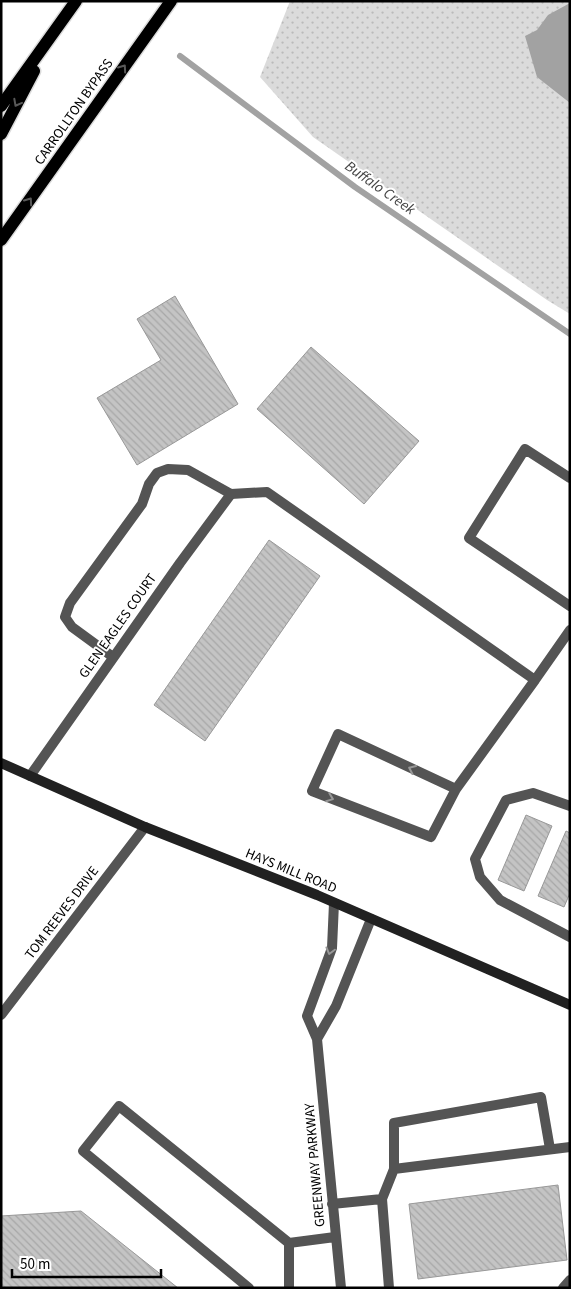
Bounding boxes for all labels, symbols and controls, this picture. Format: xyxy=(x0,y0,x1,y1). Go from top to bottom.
street label: CARROLLTON BYPASS xyxy=(30,55,118,169)
one-way arrow xyxy=(117,64,126,74)
one-way arrow xyxy=(13,98,23,107)
water label: Buffalo Creek xyxy=(341,156,420,221)
one-way arrow xyxy=(23,197,33,206)
street label: GLEN EAGLES COURT xyxy=(74,569,162,682)
one-way arrow xyxy=(408,764,417,775)
one-way arrow xyxy=(325,791,334,802)
street label: HAYS MILL ROAD xyxy=(242,844,340,898)
street label: TOM REEVES DRIVE xyxy=(20,862,104,964)
one-way arrow xyxy=(325,947,336,956)
street label: GREENWAY PARKWAY xyxy=(300,1102,330,1228)
scale bar xyxy=(12,1246,161,1278)
text: 50 m xyxy=(20,1254,50,1275)

